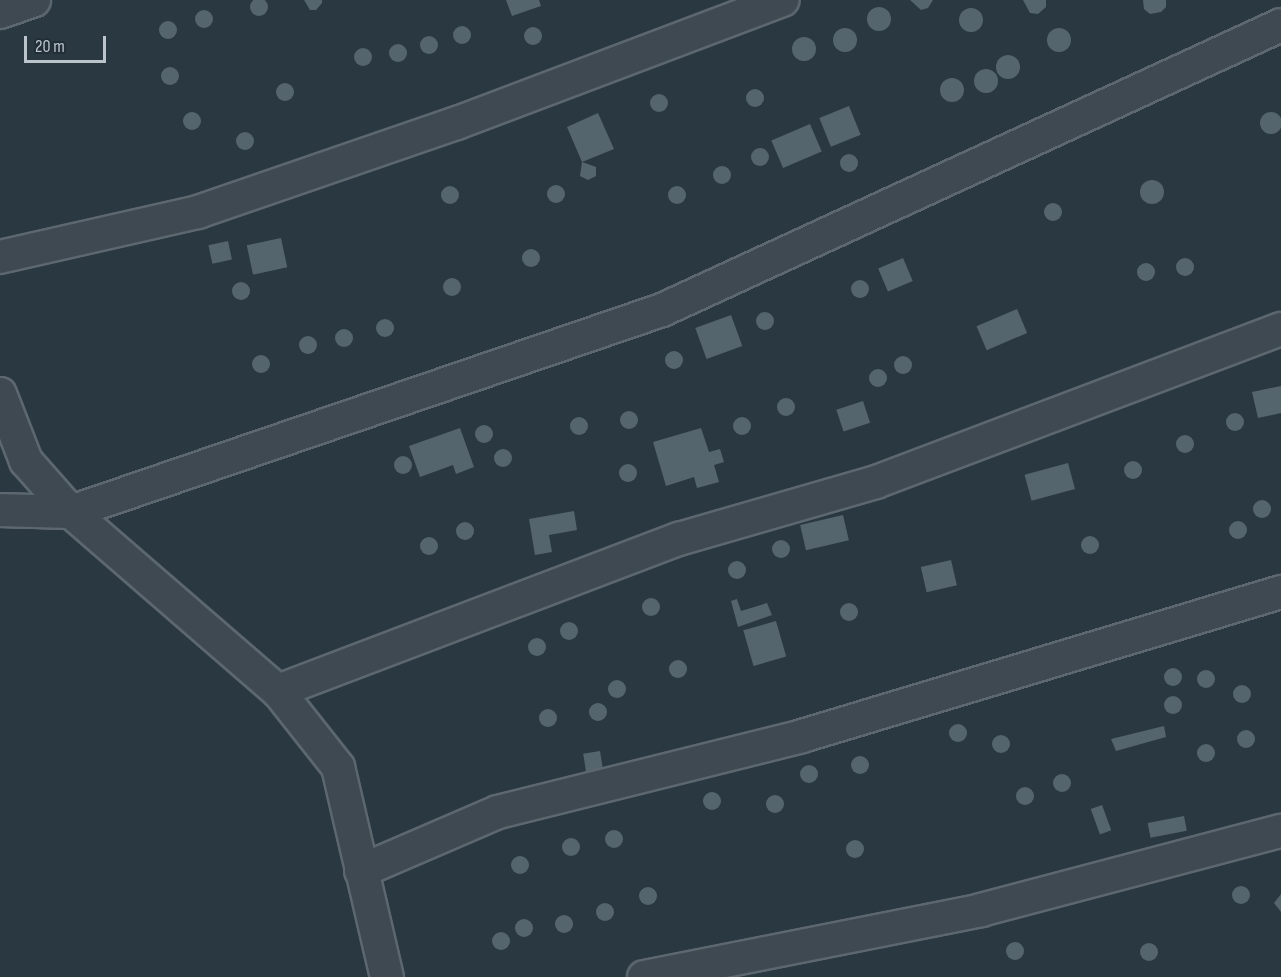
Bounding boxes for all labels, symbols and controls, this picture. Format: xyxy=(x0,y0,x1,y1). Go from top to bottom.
scale bar xyxy=(27,24,110,62)
text: 20 m xyxy=(35,36,65,57)

